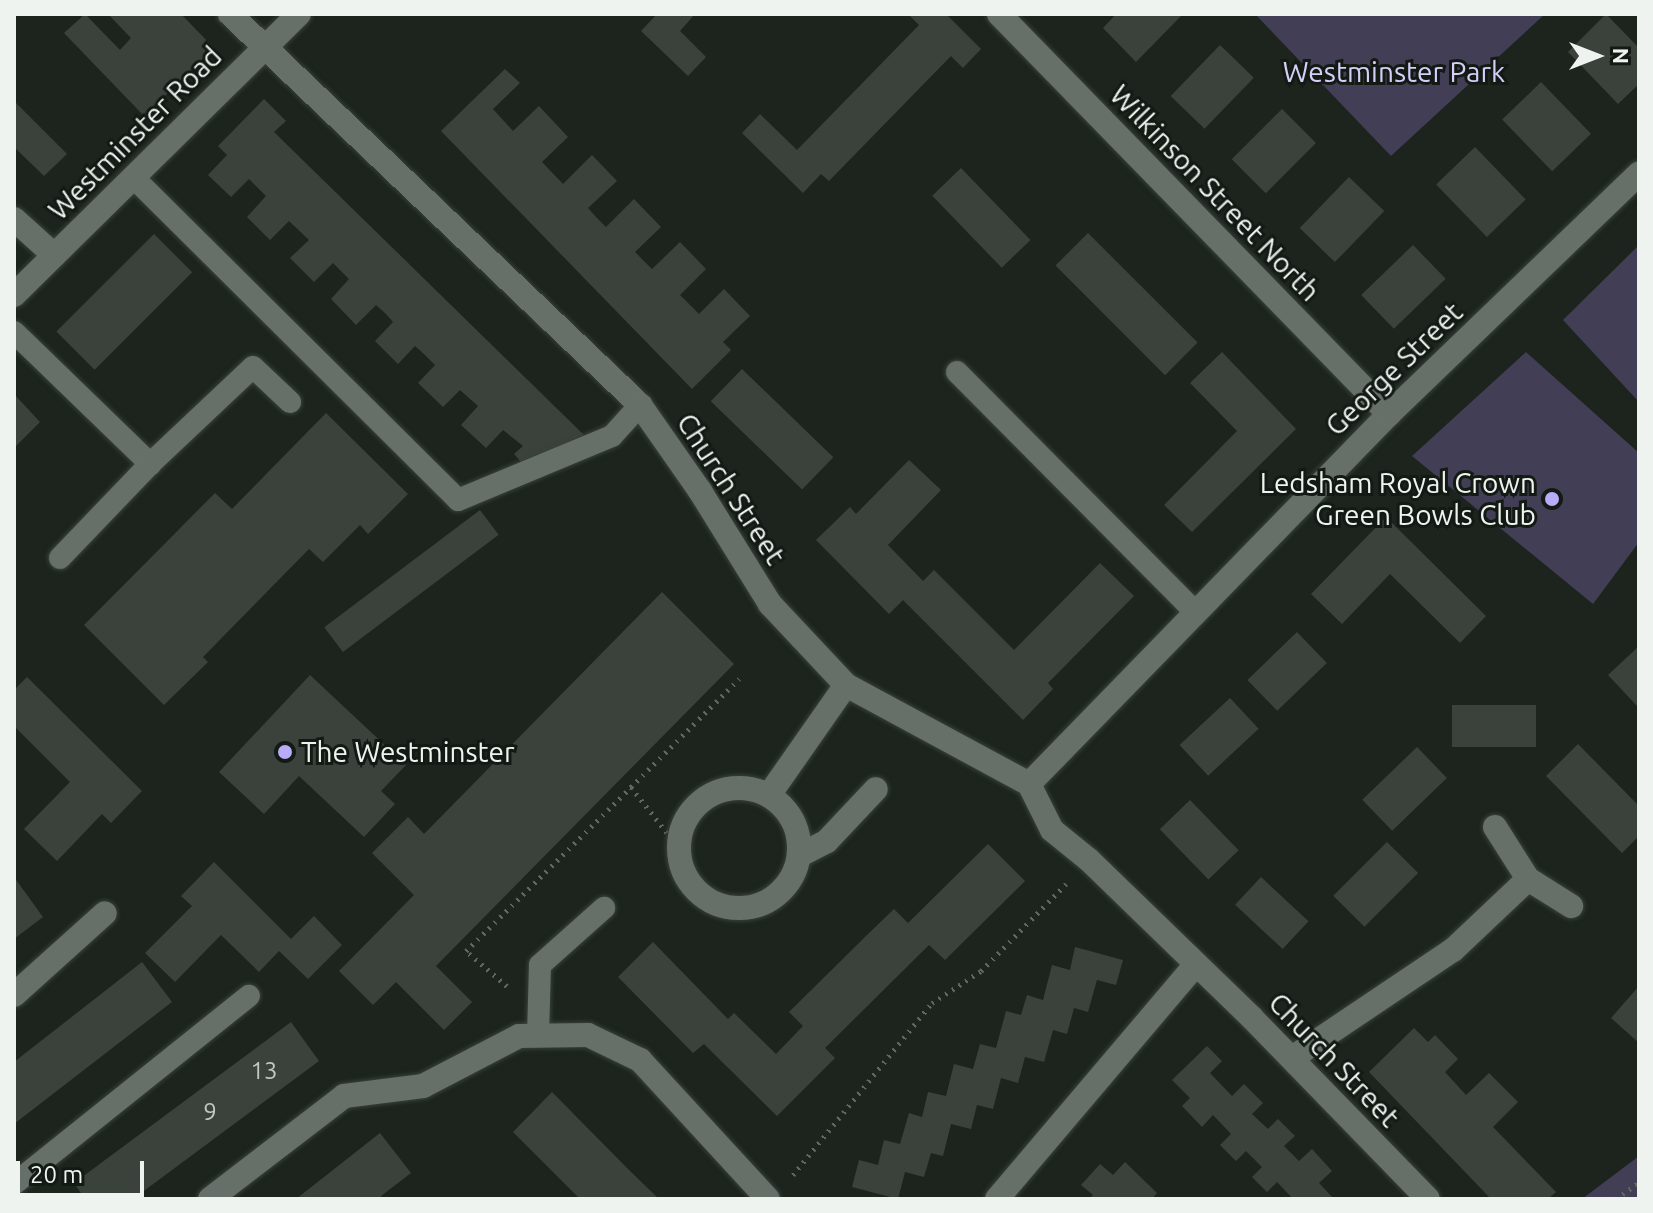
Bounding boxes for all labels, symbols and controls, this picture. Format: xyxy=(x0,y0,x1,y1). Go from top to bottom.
north arrow xyxy=(1557,16,1637,96)
street label: Westminster Road xyxy=(41,39,229,227)
text: N xyxy=(1609,48,1634,64)
park label: Westminster Park xyxy=(1283,55,1505,89)
street label: Wilkinson Street North xyxy=(1103,78,1327,308)
street label: George Street xyxy=(1319,295,1469,443)
street label: Church Street xyxy=(670,407,792,571)
place label: Ledsham Royal Crown Green Bowls Club xyxy=(1260,466,1536,532)
marker: Ledsham Royal Crown Green Bowls Club xyxy=(1543,490,1561,508)
place label: The Westminster xyxy=(301,735,515,769)
marker: The Westminster xyxy=(276,743,294,761)
street label: Church Street xyxy=(1262,986,1406,1134)
house number: 13 xyxy=(250,1057,278,1085)
house number: 9 xyxy=(203,1098,217,1126)
scale bar xyxy=(20,1145,148,1195)
text: 20 m xyxy=(30,1161,83,1188)

